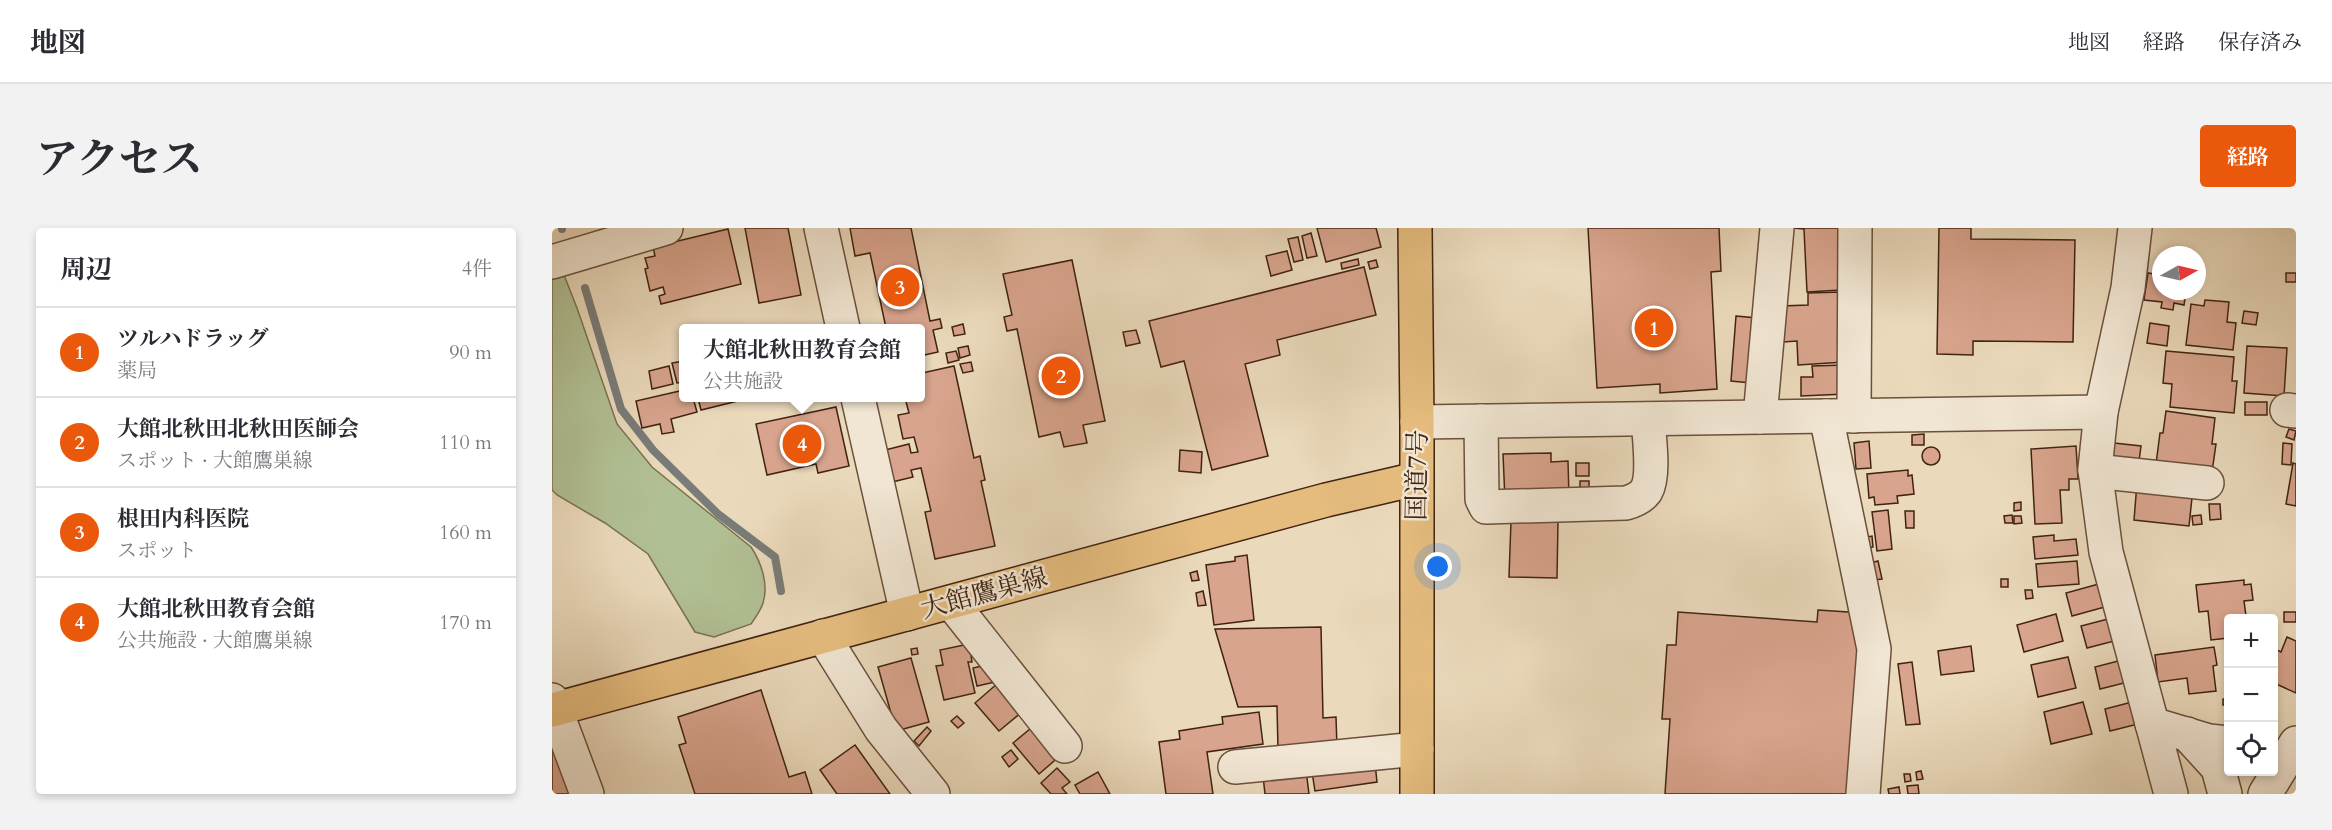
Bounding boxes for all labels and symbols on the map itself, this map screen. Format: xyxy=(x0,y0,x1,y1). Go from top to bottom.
north arrow xyxy=(2152,246,2206,300)
pin: 3 xyxy=(880,264,920,310)
pin: 1 xyxy=(1634,306,1674,350)
pin: 2 xyxy=(1042,354,1080,398)
pin: 4 xyxy=(782,422,822,466)
street label: 国道7号 xyxy=(1399,429,1435,521)
your location xyxy=(1423,552,1452,581)
street label: 大館鷹巣線 xyxy=(917,559,1051,627)

